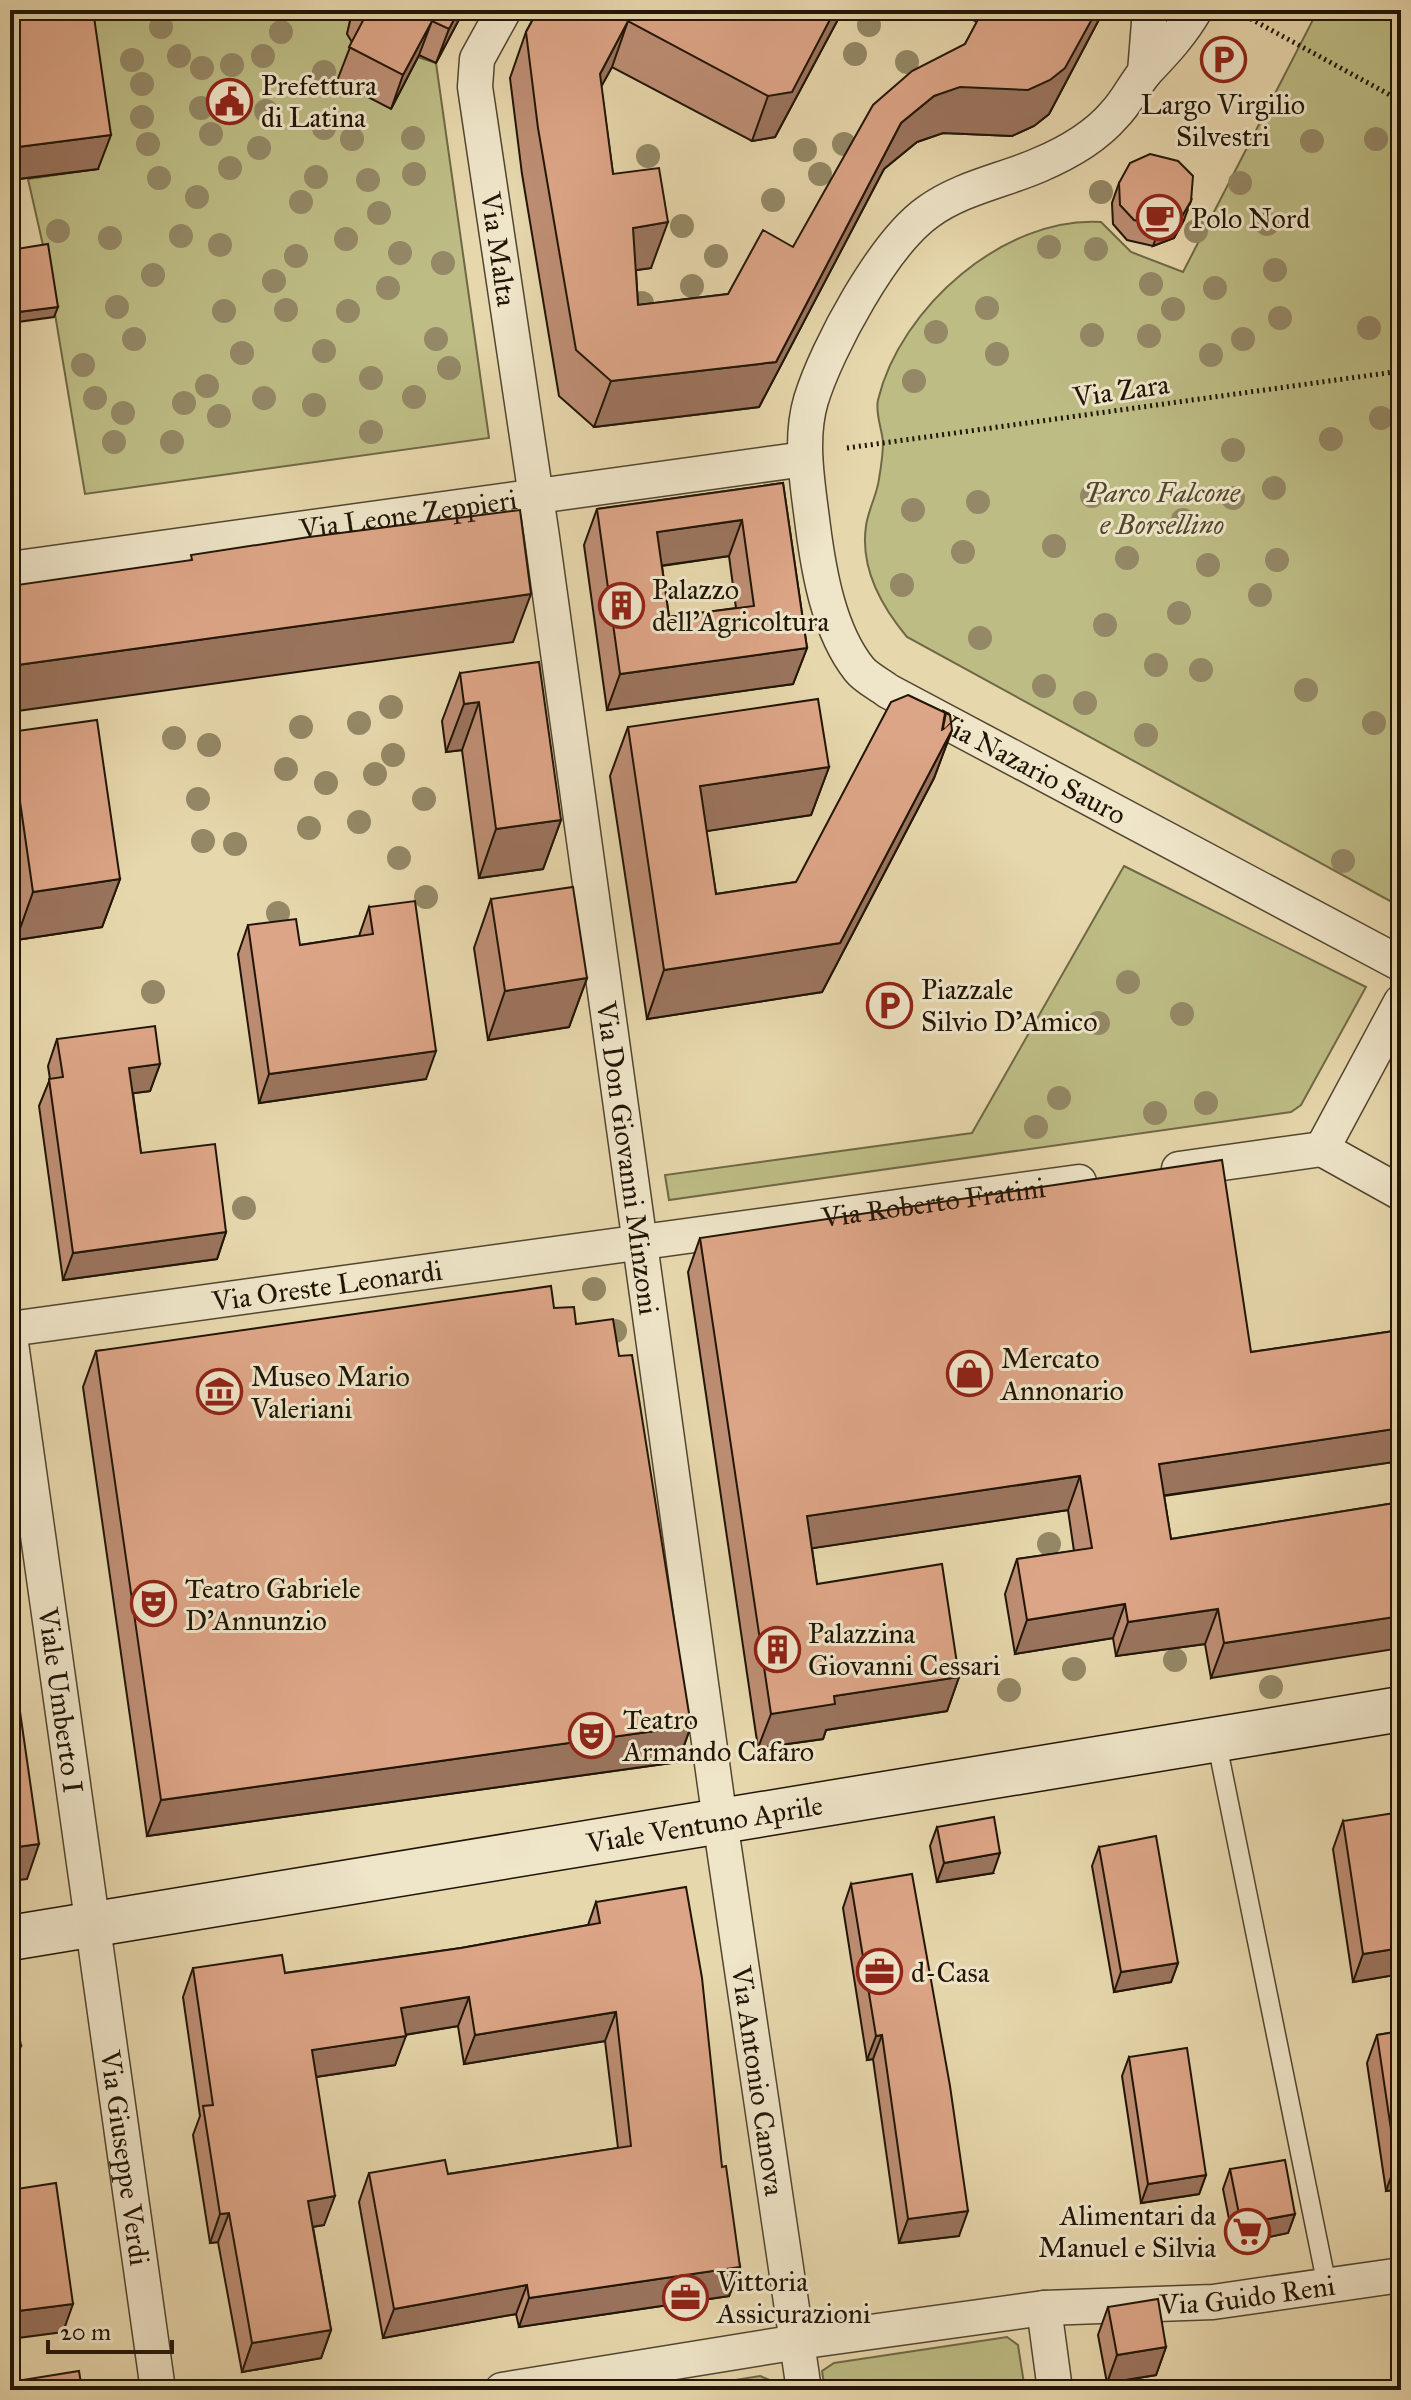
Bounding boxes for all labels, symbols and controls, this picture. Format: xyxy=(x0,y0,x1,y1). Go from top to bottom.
parking icon: Largo Virgilio Silvestri xyxy=(1199,35,1247,83)
place label: Prefettura di Latina xyxy=(261,68,377,135)
public building icon: Prefettura di Latina xyxy=(206,77,254,125)
place label: Largo Virgilio Silvestri xyxy=(1141,87,1305,154)
street label: Via Malta xyxy=(473,189,524,309)
cafe icon: Polo Nord xyxy=(1136,194,1184,242)
place label: Polo Nord xyxy=(1191,201,1310,236)
street label: Via Zara xyxy=(1070,366,1172,415)
park label: Parco Falcone e Borsellino xyxy=(1084,475,1241,542)
street label: Via Leone Zeppieri xyxy=(296,482,520,547)
place label: Palazzo dell'Agricoltura xyxy=(652,572,829,639)
building icon: Palazzo dell'Agricoltura xyxy=(597,581,645,629)
street label: Via Nazario Sauro xyxy=(929,702,1132,832)
place label: Piazzale Silvio D'Amico xyxy=(921,972,1098,1039)
parking icon: Piazzale Silvio D'Amico xyxy=(866,981,914,1029)
street label: Via Don Giovanni Minzoni xyxy=(588,998,667,1317)
street label: Via Roberto Fratini xyxy=(818,1170,1048,1235)
street label: Via Oreste Leonardi xyxy=(209,1253,445,1319)
place label: Mercato Annonario xyxy=(1000,1341,1124,1408)
shop icon: Mercato Annonario xyxy=(946,1350,994,1398)
place label: Museo Mario Valeriani xyxy=(250,1359,410,1426)
museum icon: Museo Mario Valeriani xyxy=(196,1368,244,1416)
place label: Teatro Gabriele D'Annunzio xyxy=(185,1571,361,1638)
theatre icon: Teatro Gabriele D'Annunzio xyxy=(130,1580,178,1628)
street label: Viale Umberto I xyxy=(30,1604,91,1796)
place label: Palazzina Giovanni Cessari xyxy=(808,1616,1001,1683)
building icon: Palazzina Giovanni Cessari xyxy=(753,1625,801,1673)
place label: Teatro Armando Cafaro xyxy=(622,1702,814,1769)
theatre icon: Teatro Armando Cafaro xyxy=(568,1711,616,1759)
street label: Viale Ventuno Aprile xyxy=(583,1787,825,1861)
office icon: d-Casa xyxy=(856,1948,904,1996)
place label: d-Casa xyxy=(911,1955,990,1990)
street label: Via Antonio Canova xyxy=(724,1963,792,2198)
street label: Via Giuseppe Verdi xyxy=(92,2047,157,2268)
place label: Alimentari da Manuel e Silvia xyxy=(1038,2198,1216,2265)
supermarket icon: Alimentari da Manuel e Silvia xyxy=(1223,2207,1271,2255)
place label: Vittoria Assicurazioni xyxy=(716,2264,871,2331)
street label: Via Guido Reni xyxy=(1158,2268,1338,2322)
office icon: Vittoria Assicurazioni xyxy=(662,2273,710,2321)
scale bar xyxy=(48,2304,172,2354)
text: 20 m xyxy=(60,2317,111,2347)

